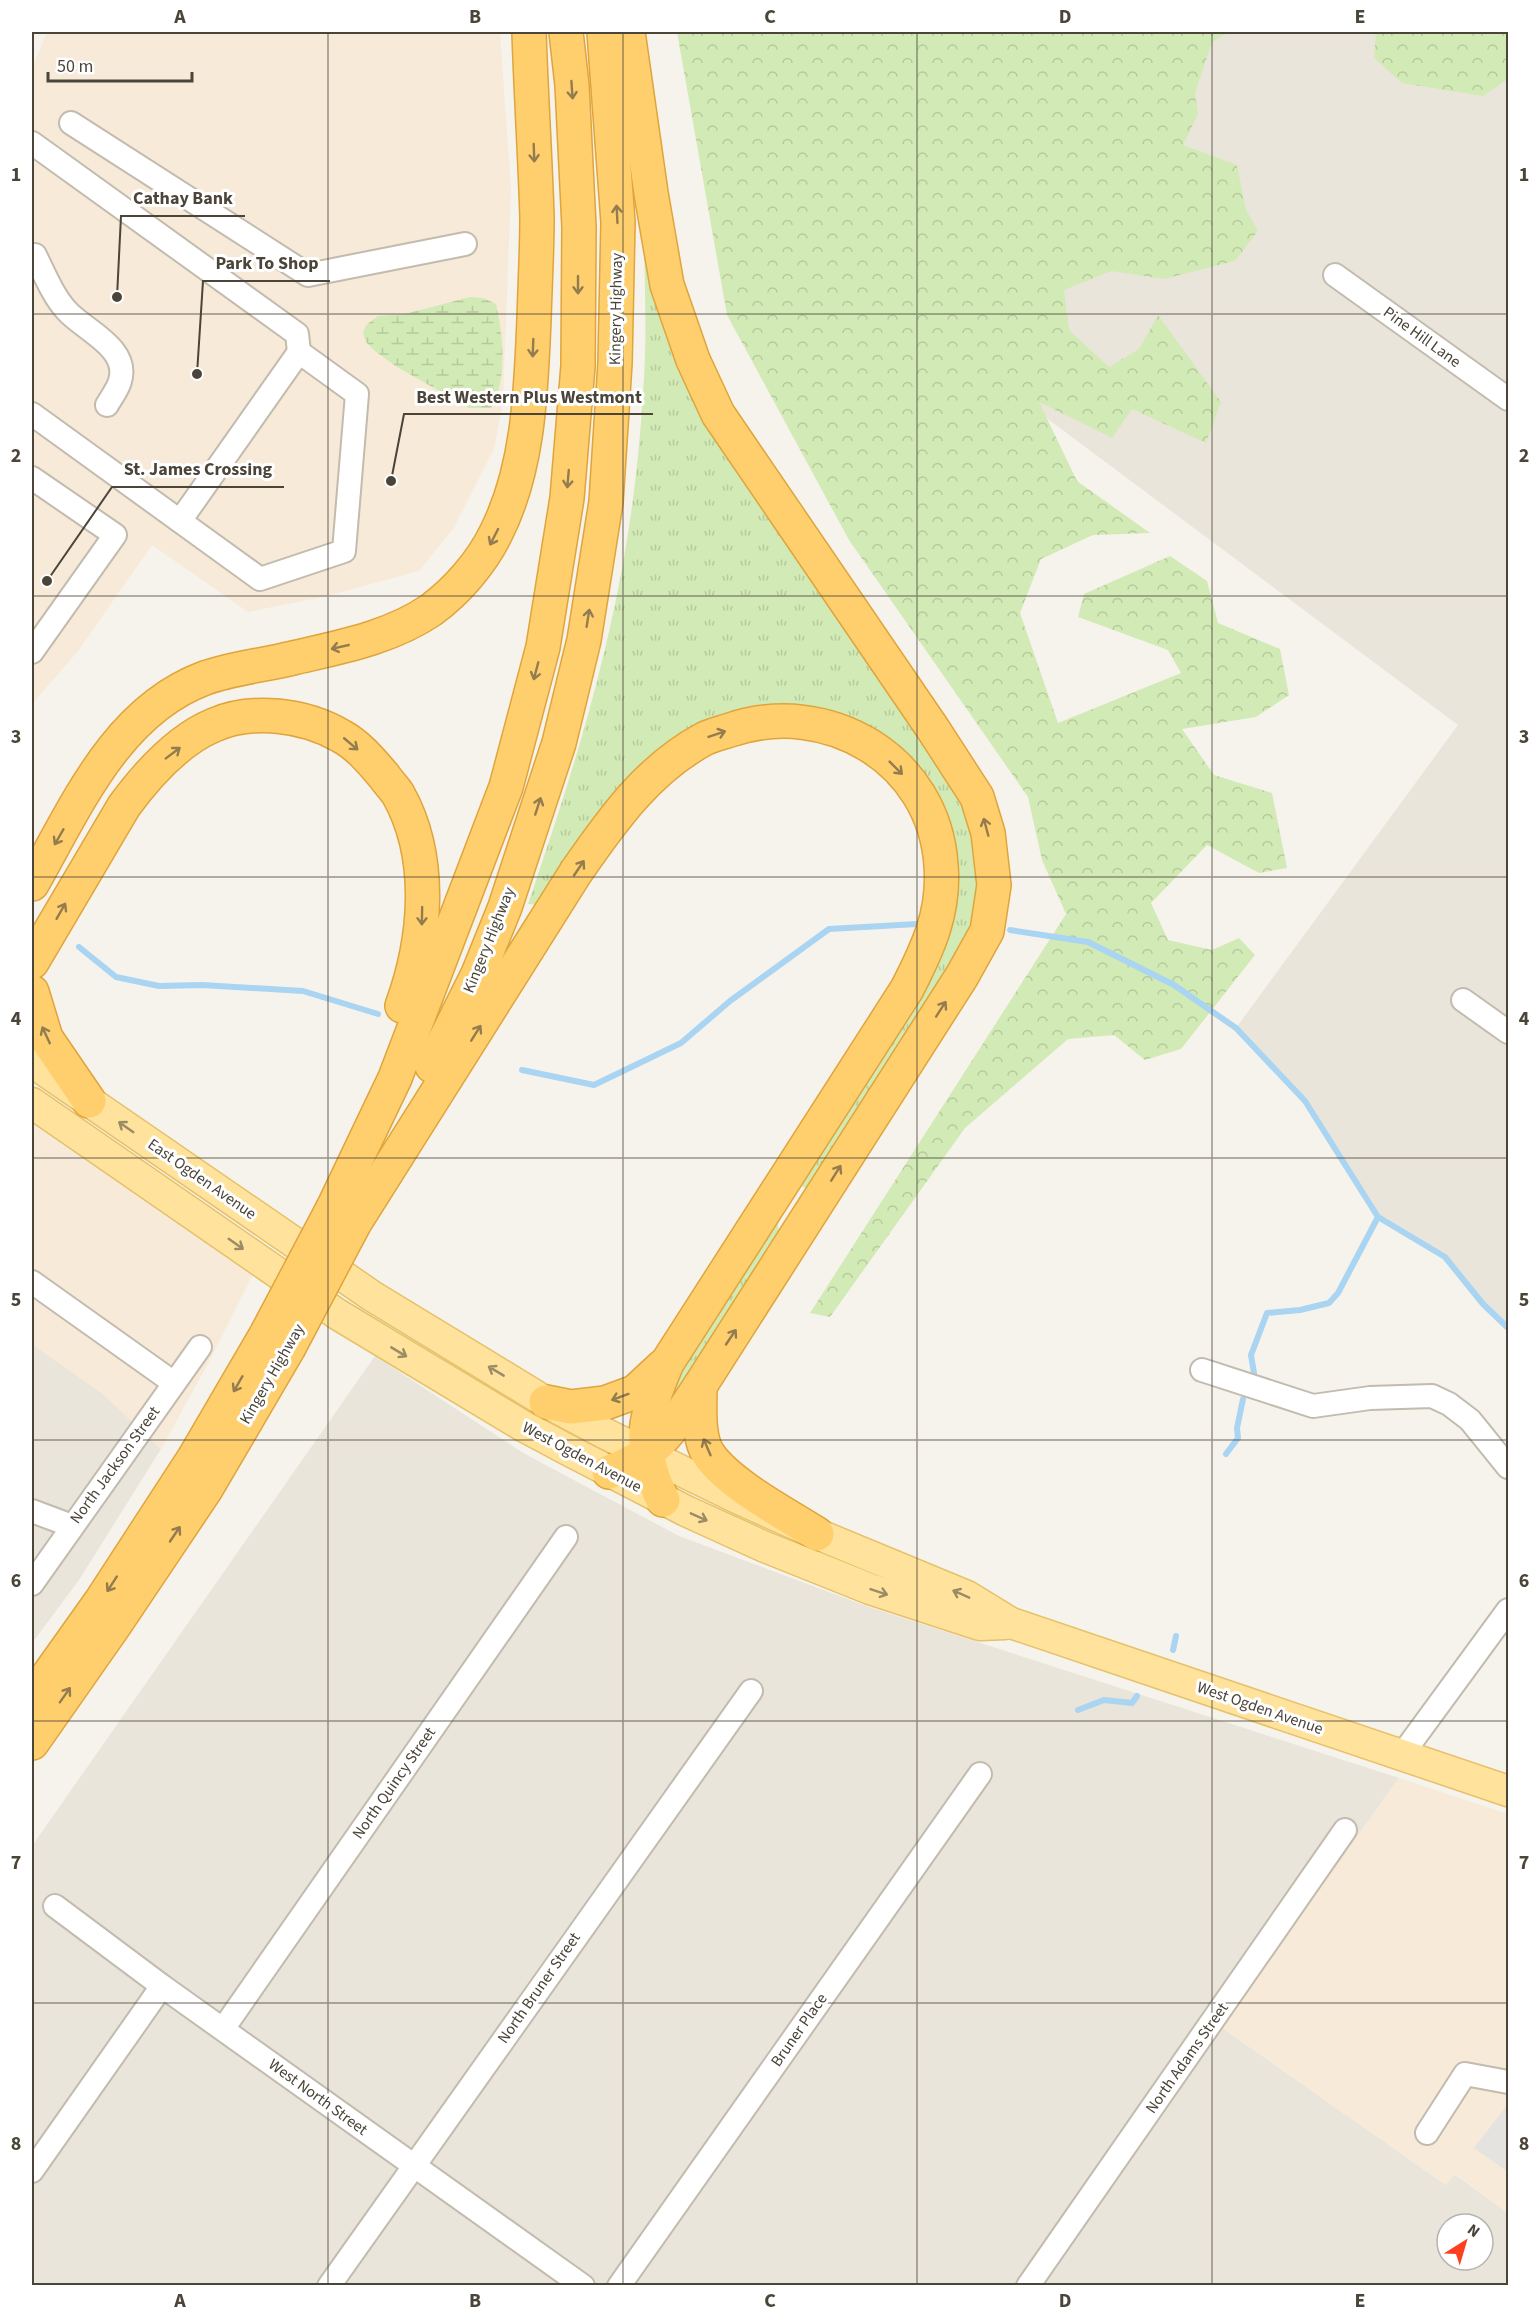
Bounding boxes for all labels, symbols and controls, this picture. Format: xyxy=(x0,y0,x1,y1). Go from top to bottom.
text: A xyxy=(173,3,186,31)
text: B xyxy=(469,3,481,31)
text: C xyxy=(764,3,776,31)
text: D xyxy=(1059,3,1071,31)
text: E xyxy=(1355,3,1365,31)
scale bar xyxy=(48,45,192,83)
text: 50 m xyxy=(57,54,93,79)
one-way arrow xyxy=(566,79,577,99)
one-way arrow xyxy=(528,142,539,162)
text: 1 xyxy=(11,161,21,189)
text: 1 xyxy=(1519,161,1529,189)
callout: Cathay Bank xyxy=(121,180,245,216)
text: Cathay Bank xyxy=(133,186,233,211)
one-way arrow xyxy=(612,205,623,225)
callout: Park To Shop xyxy=(203,245,330,281)
text: Park To Shop xyxy=(215,251,319,276)
street label: Kingery Highway xyxy=(604,252,628,365)
one-way arrow xyxy=(572,274,584,294)
street label: Pine Hill Lane xyxy=(1379,301,1465,373)
one-way arrow xyxy=(527,337,538,357)
callout: Best Western Plus Westmont xyxy=(404,378,653,414)
text: Best Western Plus Westmont xyxy=(416,385,642,410)
text: 2 xyxy=(11,442,21,470)
text: 2 xyxy=(1519,442,1529,470)
callout: St. James Crossing xyxy=(112,451,284,487)
text: St. James Crossing xyxy=(124,457,273,482)
one-way arrow xyxy=(562,469,573,489)
one-way arrow xyxy=(488,528,499,546)
one-way arrow xyxy=(582,608,593,628)
one-way arrow xyxy=(331,642,351,653)
one-way arrow xyxy=(530,662,542,681)
text: 3 xyxy=(11,723,21,751)
text: 3 xyxy=(1519,723,1529,751)
one-way arrow xyxy=(707,728,726,739)
one-way arrow xyxy=(343,737,359,750)
one-way arrow xyxy=(164,747,180,759)
one-way arrow xyxy=(889,761,904,776)
one-way arrow xyxy=(534,797,545,816)
one-way arrow xyxy=(979,818,991,837)
one-way arrow xyxy=(53,828,65,845)
one-way arrow xyxy=(573,859,586,876)
street label: Kingery Highway xyxy=(458,883,520,996)
one-way arrow xyxy=(55,903,67,920)
one-way arrow xyxy=(416,906,428,926)
one-way arrow xyxy=(935,1000,948,1017)
text: 4 xyxy=(11,1005,22,1033)
text: 4 xyxy=(1519,1005,1530,1033)
one-way arrow xyxy=(469,1024,482,1041)
one-way arrow xyxy=(40,1026,51,1044)
one-way arrow xyxy=(117,1120,134,1133)
street label: East Ogden Avenue xyxy=(143,1133,261,1225)
one-way arrow xyxy=(831,1165,843,1182)
one-way arrow xyxy=(228,1238,244,1250)
text: 5 xyxy=(11,1286,21,1314)
text: 5 xyxy=(1519,1286,1529,1314)
street label: Kingery Highway xyxy=(234,1319,310,1428)
one-way arrow xyxy=(725,1330,737,1346)
one-way arrow xyxy=(390,1346,407,1358)
one-way arrow xyxy=(488,1365,505,1377)
one-way arrow xyxy=(231,1375,243,1392)
one-way arrow xyxy=(611,1393,630,1404)
street label: North Jackson Street xyxy=(65,1401,165,1528)
street label: West Ogden Avenue xyxy=(519,1416,646,1498)
one-way arrow xyxy=(701,1439,712,1457)
one-way arrow xyxy=(689,1512,707,1523)
one-way arrow xyxy=(169,1527,181,1543)
text: 6 xyxy=(11,1567,21,1595)
text: 6 xyxy=(1519,1567,1529,1595)
one-way arrow xyxy=(105,1576,118,1593)
one-way arrow xyxy=(869,1587,888,1598)
one-way arrow xyxy=(952,1588,970,1599)
street label: West Ogden Avenue xyxy=(1194,1676,1326,1740)
one-way arrow xyxy=(59,1688,71,1704)
street label: North Quincy Street xyxy=(347,1722,441,1843)
text: 7 xyxy=(11,1849,21,1877)
text: 7 xyxy=(1519,1849,1529,1877)
street label: North Bruner Street xyxy=(492,1928,586,2048)
street label: Bruner Place xyxy=(766,1989,832,2071)
street label: North Adams Street xyxy=(1140,1998,1234,2118)
street label: West North Street xyxy=(264,2054,372,2141)
text: 8 xyxy=(11,2130,21,2158)
text: 8 xyxy=(1519,2130,1529,2158)
north arrow xyxy=(1435,2212,1495,2272)
text: N xyxy=(1463,2219,1484,2243)
text: A xyxy=(173,2287,186,2315)
text: B xyxy=(469,2287,481,2315)
text: C xyxy=(764,2287,776,2315)
text: D xyxy=(1059,2287,1071,2315)
text: E xyxy=(1355,2287,1365,2315)

